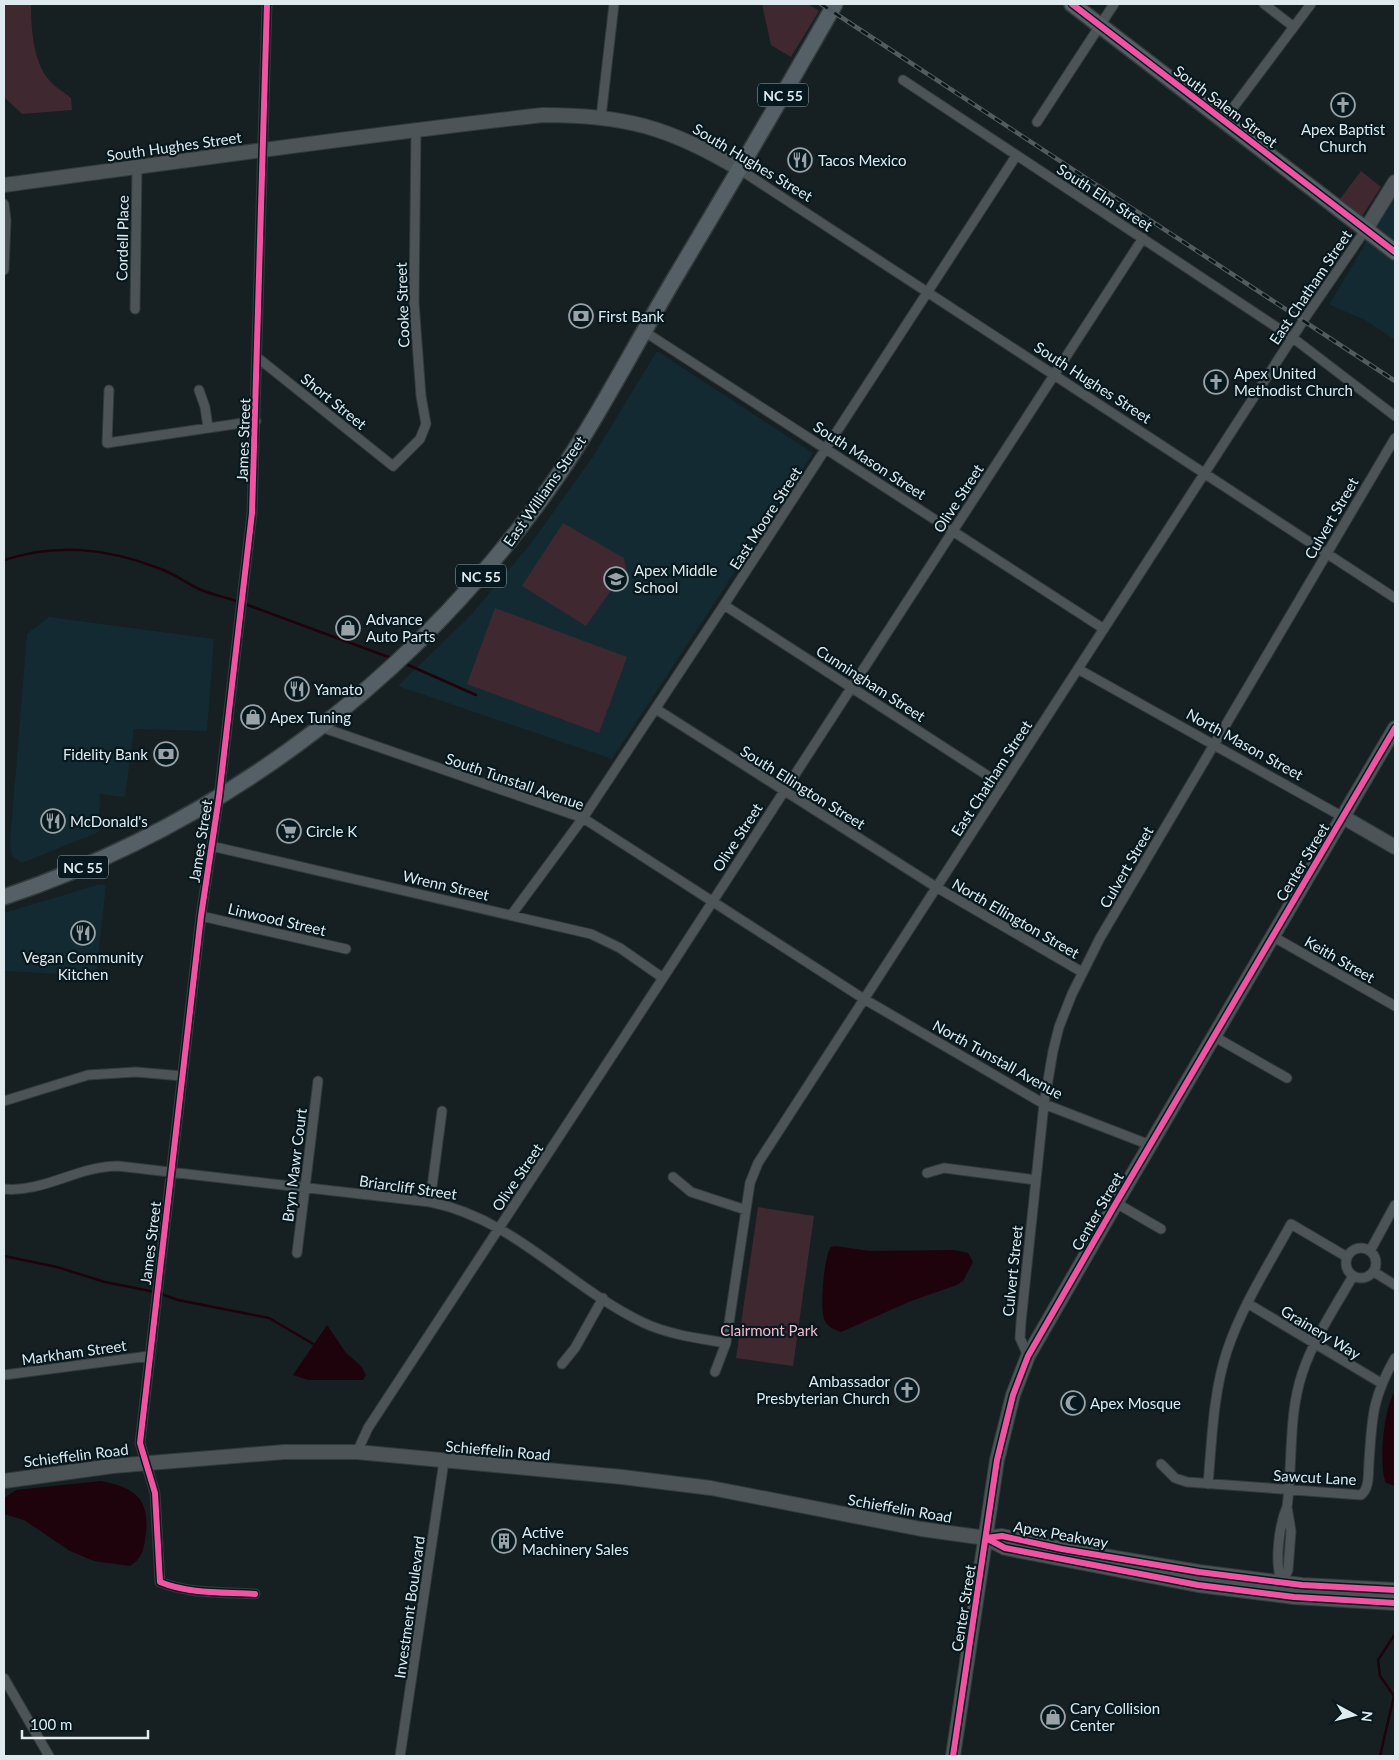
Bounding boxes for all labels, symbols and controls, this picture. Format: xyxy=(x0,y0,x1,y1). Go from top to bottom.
street label: South Salem Street xyxy=(1171,61,1282,151)
road number: NC 55 xyxy=(758,84,808,106)
church icon: Apex Baptist Church xyxy=(1330,92,1356,118)
street label: South Hughes Street xyxy=(690,119,817,205)
place label: Apex Baptist Church xyxy=(1301,120,1386,155)
street label: South Hughes Street xyxy=(105,128,243,164)
restaurant icon: Tacos Mexico xyxy=(787,147,813,173)
place label: Tacos Mexico xyxy=(818,151,907,169)
street label: South Elm Street xyxy=(1054,159,1157,235)
street label: Cordell Place xyxy=(112,195,132,281)
street label: East Chatham Street xyxy=(1265,226,1355,348)
street label: Cooke Street xyxy=(391,261,412,348)
bank icon: First Bank xyxy=(568,303,594,329)
place label: First Bank xyxy=(598,307,665,325)
street label: South Hughes Street xyxy=(1031,337,1156,427)
place label: Apex United Methodist Church xyxy=(1234,364,1353,399)
street label: Short Street xyxy=(298,369,371,433)
church icon: Apex United Methodist Church xyxy=(1203,369,1229,395)
street label: James Street xyxy=(233,397,253,482)
street label: South Mason Street xyxy=(810,417,930,503)
street label: East Williams Street xyxy=(499,432,589,550)
street label: Olive Street xyxy=(929,460,987,536)
street label: East Moore Street xyxy=(725,463,805,573)
street label: Culvert Street xyxy=(1300,473,1362,562)
place label: Apex Middle School xyxy=(634,561,717,596)
road number: NC 55 xyxy=(456,564,506,588)
school or university icon: Apex Middle School xyxy=(603,566,629,592)
place label: Advance Auto Parts xyxy=(366,610,436,645)
shop icon: Advance Auto Parts xyxy=(335,615,361,641)
street label: Cunningham Street xyxy=(813,641,929,725)
restaurant icon: Yamato xyxy=(284,676,310,702)
place label: Yamato xyxy=(314,680,363,698)
shop icon: Apex Tuning xyxy=(240,704,266,730)
street label: North Mason Street xyxy=(1184,704,1307,784)
place label: Apex Tuning xyxy=(270,708,351,726)
street label: East Chatham Street xyxy=(947,716,1035,839)
bank icon: Fidelity Bank xyxy=(153,741,179,767)
street label: South Ellington Street xyxy=(737,741,869,833)
place label: Fidelity Bank xyxy=(63,745,148,763)
street label: South Tunstall Avenue xyxy=(443,749,587,813)
street label: James Street xyxy=(185,798,216,884)
street label: Olive Street xyxy=(708,799,766,875)
restaurant icon: McDonald's xyxy=(40,808,66,834)
place label: McDonald's xyxy=(70,812,148,830)
supermarket icon: Circle K xyxy=(276,818,302,844)
street label: Center Street xyxy=(1272,819,1333,904)
place label: Circle K xyxy=(306,822,357,840)
street label: Culvert Street xyxy=(1095,822,1157,911)
road number: NC 55 xyxy=(58,856,108,879)
street label: Wrenn Street xyxy=(401,866,492,904)
street label: North Ellington Street xyxy=(949,874,1083,962)
street label: Linwood Street xyxy=(226,899,328,939)
restaurant icon: Vegan Community Kitchen xyxy=(70,920,96,946)
street label: Keith Street xyxy=(1302,932,1379,987)
place label: Vegan Community Kitchen xyxy=(23,948,144,983)
street label: North Tunstall Avenue xyxy=(930,1016,1066,1102)
street label: Bryn Mawr Court xyxy=(278,1107,310,1223)
street label: Olive Street xyxy=(488,1139,547,1214)
street label: Center Street xyxy=(1067,1168,1127,1254)
street label: Briarcliff Street xyxy=(358,1171,459,1203)
street label: James Street xyxy=(136,1200,164,1286)
street label: Culvert Street xyxy=(998,1224,1026,1317)
street label: Grainery Way xyxy=(1278,1301,1364,1363)
park label: Clairmont Park xyxy=(720,1321,818,1339)
street label: Markham Street xyxy=(20,1336,128,1368)
place label: Ambassador Presbyterian Church xyxy=(756,1372,891,1407)
church icon: Ambassador Presbyterian Church xyxy=(894,1377,920,1403)
mosque icon: Apex Mosque xyxy=(1060,1390,1086,1416)
place label: Apex Mosque xyxy=(1090,1394,1181,1412)
street label: Schieffelin Road xyxy=(445,1436,551,1464)
street label: Schieffelin Road xyxy=(23,1440,129,1470)
street label: Sawcut Lane xyxy=(1273,1466,1357,1488)
street label: Schieffelin Road xyxy=(847,1490,953,1526)
street label: Apex Peakway xyxy=(1012,1517,1110,1551)
place label: Active Machinery Sales xyxy=(522,1523,629,1558)
building icon: Active Machinery Sales xyxy=(491,1528,517,1554)
street label: Investment Boulevard xyxy=(390,1535,428,1679)
street label: Center Street xyxy=(947,1563,979,1653)
north arrow xyxy=(1329,1690,1379,1740)
place label: Cary Collision Center xyxy=(1070,1699,1160,1734)
shop icon: Cary Collision Center xyxy=(1040,1704,1066,1730)
scale bar xyxy=(22,1708,149,1740)
text: N xyxy=(1358,1710,1376,1723)
text: 100 m xyxy=(30,1715,72,1733)

